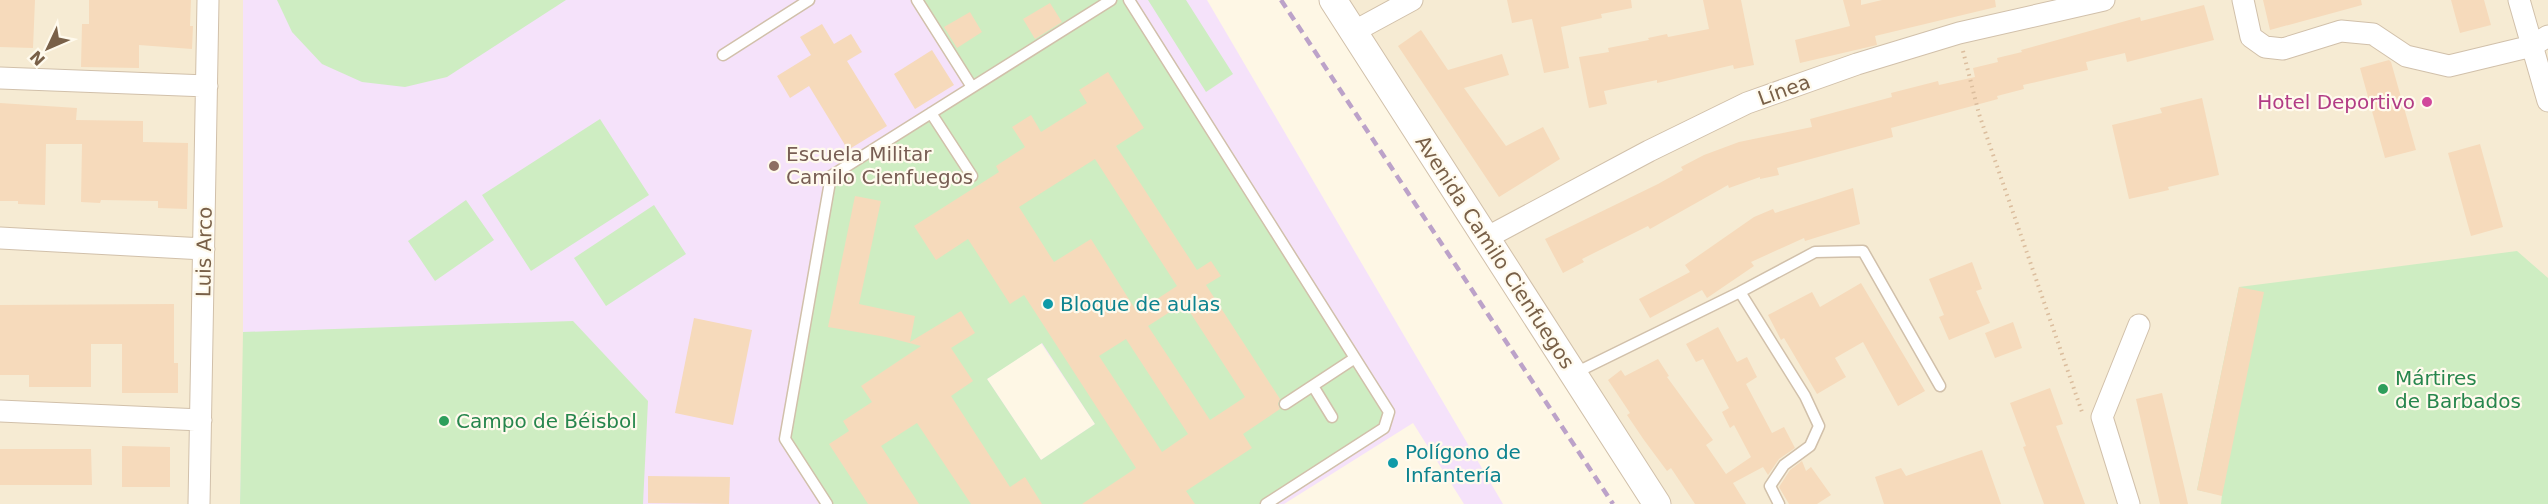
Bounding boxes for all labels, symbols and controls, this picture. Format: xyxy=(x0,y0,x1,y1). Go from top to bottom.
north arrow xyxy=(18,18,78,78)
text: N xyxy=(26,47,49,69)
street label: Línea xyxy=(1755,69,1813,111)
place label: Hotel Deportivo xyxy=(2257,90,2415,114)
marker: Hotel Deportivo xyxy=(2420,95,2434,109)
street label: Avenida Camilo Cienfuegos xyxy=(1410,131,1580,373)
place label: Escuela Militar Camilo Cienfuegos xyxy=(786,142,973,189)
marker: Escuela Militar Camilo Cienfuegos xyxy=(767,159,781,173)
street label: Luis Arco xyxy=(191,207,217,297)
place label: Bloque de aulas xyxy=(1060,292,1220,316)
marker: Bloque de aulas xyxy=(1041,297,1055,311)
place label: Mártires de Barbados xyxy=(2395,366,2521,413)
marker: Mártires de Barbados xyxy=(2376,382,2390,396)
place label: Campo de Béisbol xyxy=(456,409,637,433)
marker: Campo de Béisbol xyxy=(437,414,451,428)
place label: Polígono de Infantería xyxy=(1405,440,1521,487)
marker: Polígono de Infantería xyxy=(1386,456,1400,470)

